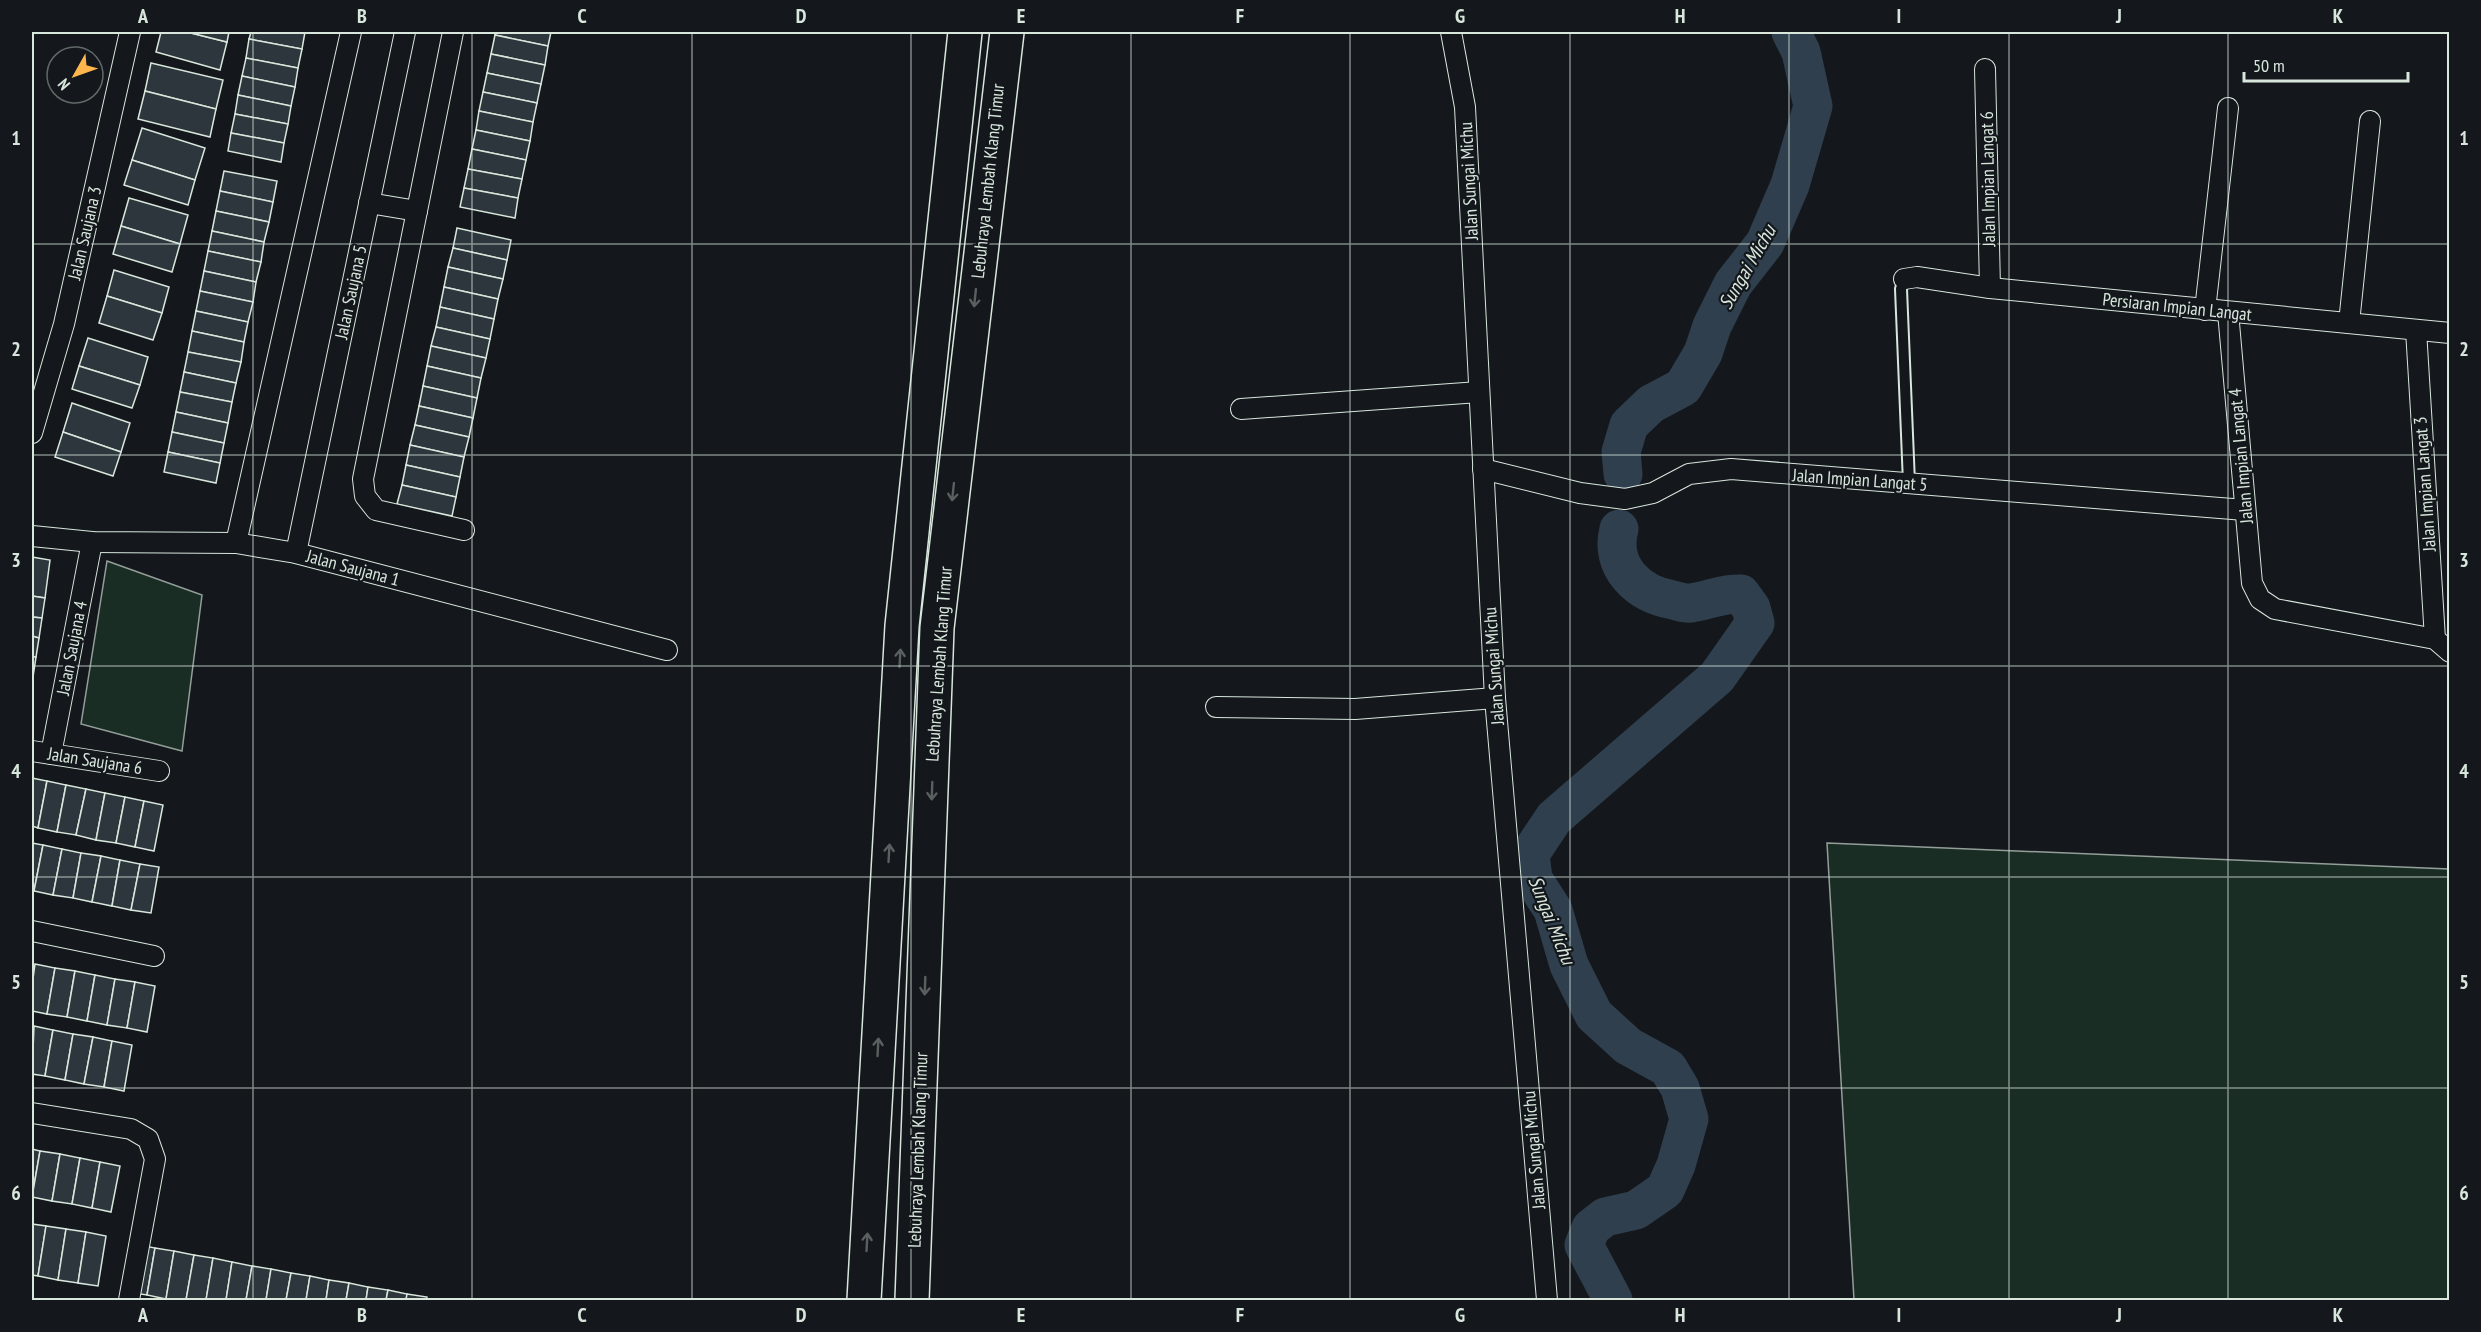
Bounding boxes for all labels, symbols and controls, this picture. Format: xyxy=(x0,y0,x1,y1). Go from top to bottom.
text: A xyxy=(137,3,149,29)
text: B xyxy=(357,3,367,29)
text: C xyxy=(577,3,587,29)
text: D xyxy=(796,3,807,29)
text: E xyxy=(1017,3,1025,29)
text: F xyxy=(1236,3,1244,29)
text: G xyxy=(1455,3,1465,29)
text: H xyxy=(1675,3,1685,29)
text: I xyxy=(1897,3,1901,29)
text: J xyxy=(2115,3,2122,29)
text: K xyxy=(2333,3,2344,29)
north arrow xyxy=(45,45,105,105)
scale bar xyxy=(2244,45,2408,83)
text: 50 m xyxy=(2253,54,2285,77)
text: N xyxy=(53,75,74,94)
street label: Lebuhraya Lembah Klang Timur xyxy=(966,82,1009,280)
street label: Jalan Impian Langat 6 xyxy=(1975,111,2000,248)
street label: Jalan Sungai Michu xyxy=(1454,121,1483,242)
text: 1 xyxy=(11,125,21,151)
text: 1 xyxy=(2459,125,2469,151)
street label: Jalan Saujana 3 xyxy=(62,184,106,283)
water label: Sungai Michu xyxy=(1713,219,1782,314)
street label: Jalan Saujana 5 xyxy=(329,243,372,342)
street label: Persiaran Impian Langat xyxy=(2101,287,2253,326)
one-way arrow xyxy=(969,288,980,307)
text: 2 xyxy=(11,336,21,362)
text: 2 xyxy=(2459,336,2469,362)
street label: Jalan Impian Langat 4 xyxy=(2223,388,2258,525)
street label: Jalan Impian Langat 3 xyxy=(2408,416,2441,553)
street label: Jalan Impian Langat 5 xyxy=(1791,463,1928,496)
one-way arrow xyxy=(947,481,958,501)
street label: Jalan Saujana 1 xyxy=(303,544,402,591)
text: 3 xyxy=(11,547,21,573)
text: 3 xyxy=(2459,547,2469,573)
street label: Lebuhraya Lembah Klang Timur xyxy=(920,565,957,762)
street label: Jalan Saujana 4 xyxy=(51,599,92,698)
street label: Jalan Sungai Michu xyxy=(1478,606,1509,727)
one-way arrow xyxy=(895,649,906,668)
street label: Jalan Saujana 6 xyxy=(45,742,144,779)
text: 4 xyxy=(11,758,21,784)
text: 4 xyxy=(2459,758,2469,784)
one-way arrow xyxy=(926,780,937,800)
one-way arrow xyxy=(884,843,895,863)
water label: Sungai Michu xyxy=(1523,872,1582,969)
text: 5 xyxy=(11,969,21,995)
text: 5 xyxy=(2459,969,2469,995)
one-way arrow xyxy=(919,975,930,995)
one-way arrow xyxy=(873,1038,884,1058)
street label: Lebuhraya Lembah Klang Timur xyxy=(903,1052,932,1248)
street label: Jalan Sungai Michu xyxy=(1517,1090,1550,1211)
text: 6 xyxy=(11,1180,21,1206)
text: 6 xyxy=(2459,1180,2469,1206)
one-way arrow xyxy=(862,1233,873,1253)
text: A xyxy=(137,1302,149,1328)
text: B xyxy=(357,1302,367,1328)
text: C xyxy=(577,1302,587,1328)
text: D xyxy=(796,1302,807,1328)
text: E xyxy=(1017,1302,1025,1328)
text: F xyxy=(1236,1302,1244,1328)
text: G xyxy=(1455,1302,1465,1328)
text: H xyxy=(1675,1302,1685,1328)
text: I xyxy=(1897,1302,1901,1328)
text: J xyxy=(2115,1302,2122,1328)
text: K xyxy=(2333,1302,2344,1328)

